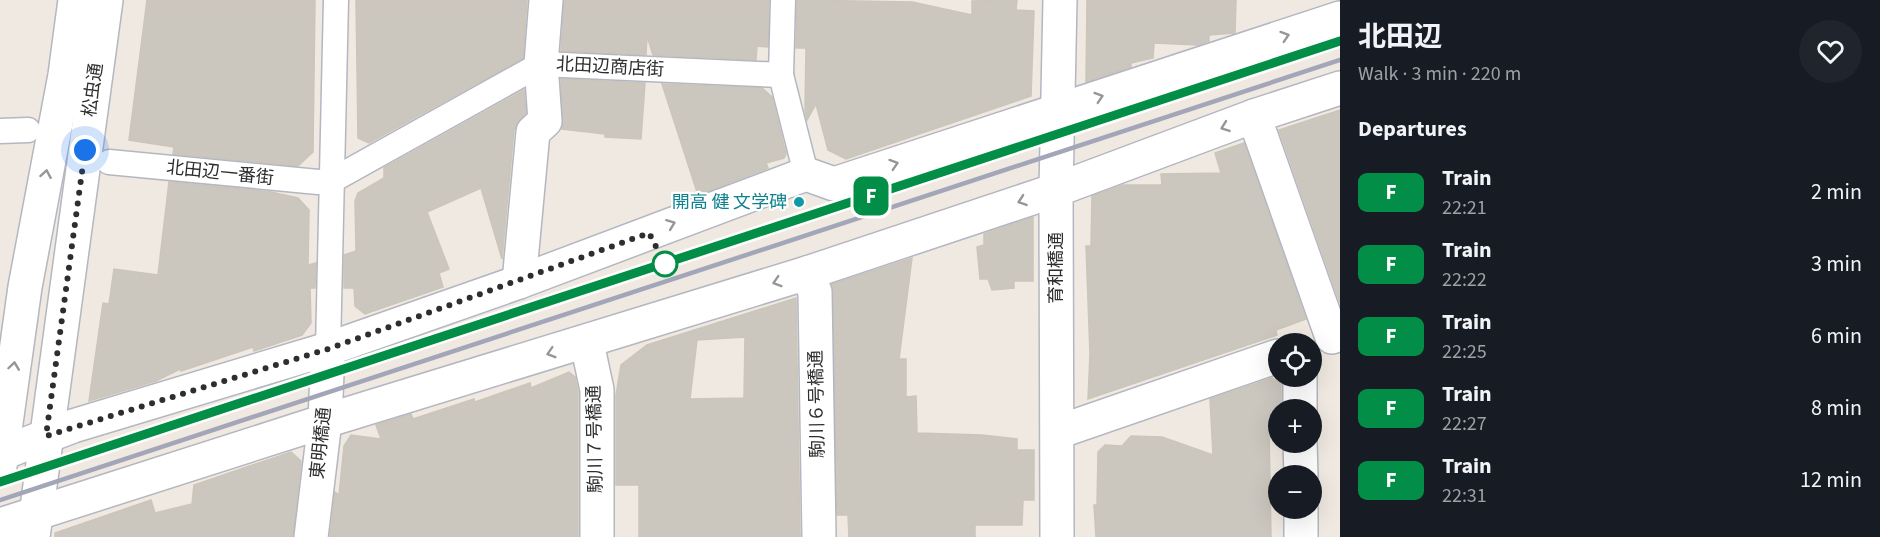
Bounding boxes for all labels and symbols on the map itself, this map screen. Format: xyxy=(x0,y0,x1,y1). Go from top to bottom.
one-way arrow xyxy=(1279,31,1290,43)
street label: 北田辺商店街 xyxy=(555,52,665,82)
street label: 松虫通 xyxy=(77,62,109,118)
one-way arrow xyxy=(1093,92,1104,104)
one-way arrow xyxy=(1220,120,1231,132)
your location xyxy=(70,135,100,165)
street label: 北田辺一番街 xyxy=(165,155,275,191)
one-way arrow xyxy=(888,159,899,172)
one-way arrow xyxy=(40,169,52,179)
line badge: F xyxy=(852,176,890,216)
place label: 開高 健 文学碑 xyxy=(672,190,787,215)
one-way arrow xyxy=(1017,194,1028,206)
marker: 開高 健 文学碑 xyxy=(792,195,806,209)
one-way arrow xyxy=(665,219,676,232)
street label: 育和橋通 xyxy=(1044,232,1069,304)
unlabelled marker xyxy=(652,251,678,277)
one-way arrow xyxy=(772,275,783,288)
one-way arrow xyxy=(546,346,557,358)
street label: 駒川６号橋通 xyxy=(804,350,830,458)
one-way arrow xyxy=(7,362,20,371)
street label: 駒川７号橋通 xyxy=(582,385,608,493)
street label: 東明橋通 xyxy=(305,406,337,480)

